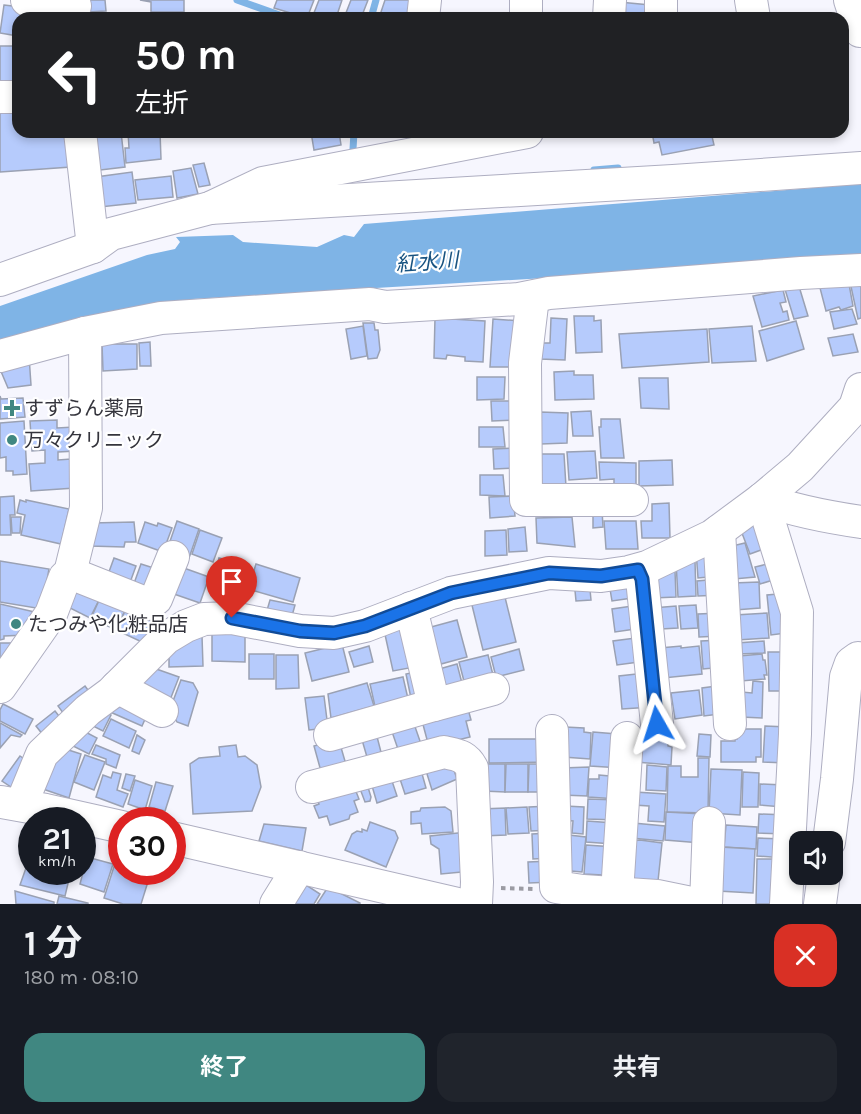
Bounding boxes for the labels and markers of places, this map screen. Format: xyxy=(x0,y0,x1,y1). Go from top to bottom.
place label: すずらん薬局 xyxy=(24,397,144,420)
marker: すずらん薬局 xyxy=(5,401,19,415)
place label: 万々クリニック xyxy=(24,429,164,452)
marker: 万々クリニック xyxy=(5,433,19,447)
pin xyxy=(206,556,257,618)
place label: たつみや化粧品店 xyxy=(28,613,188,636)
marker: たつみや化粧品店 xyxy=(9,617,23,631)

